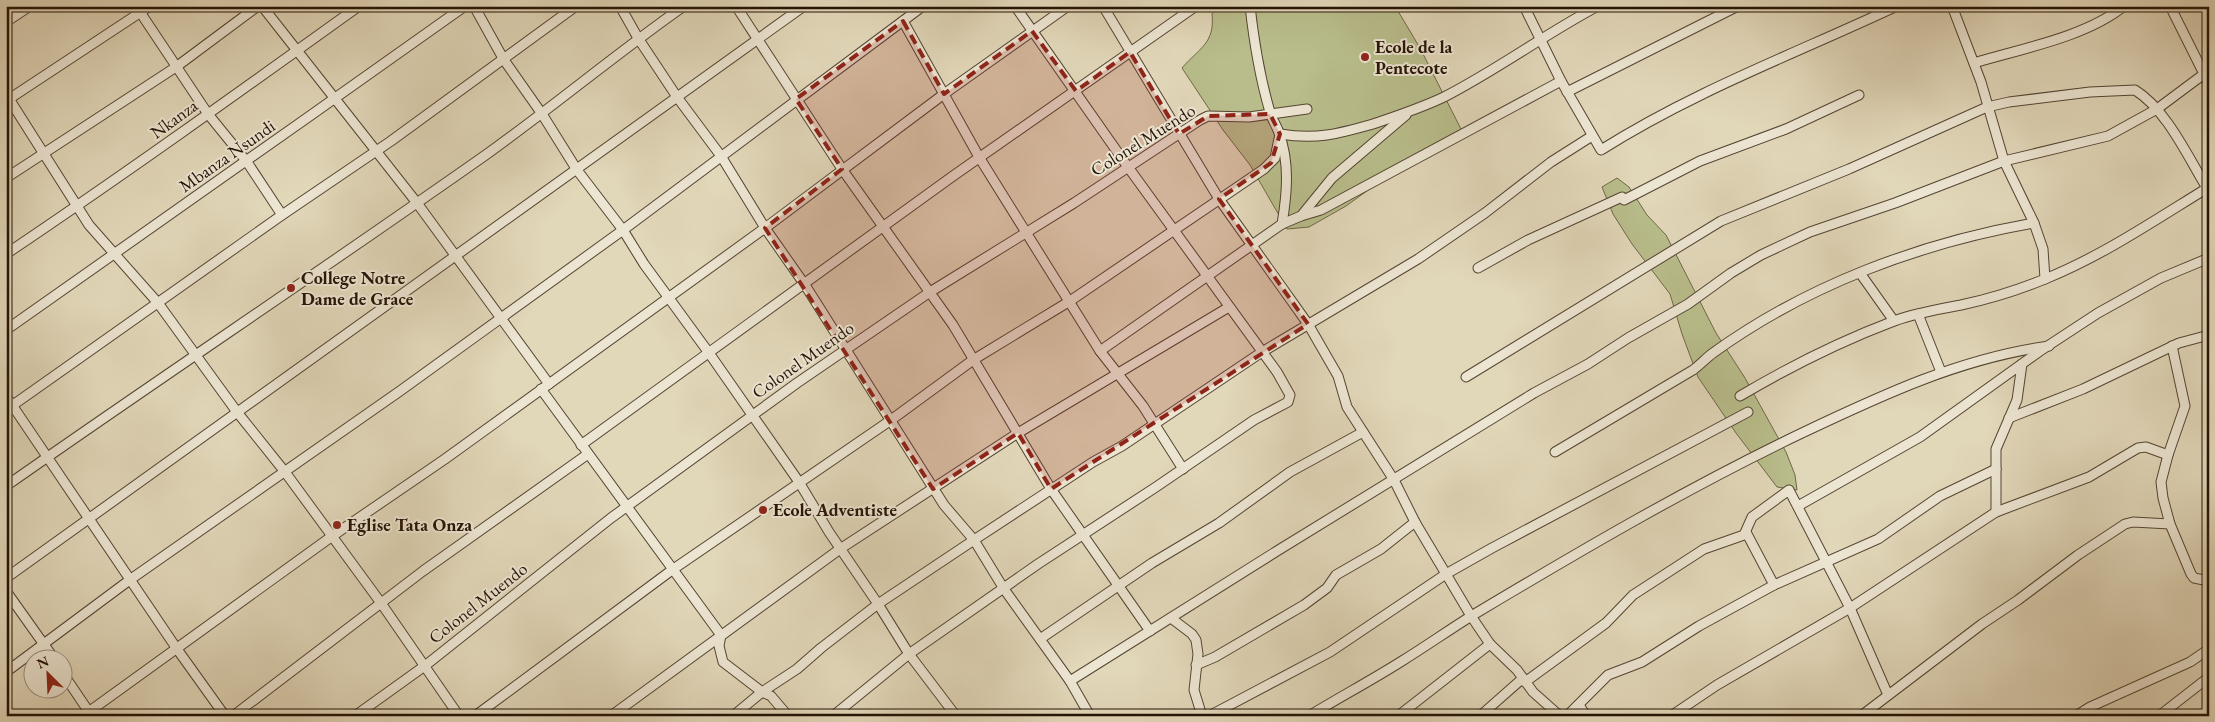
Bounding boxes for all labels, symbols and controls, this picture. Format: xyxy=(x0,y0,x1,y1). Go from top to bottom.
place label: Ecole de la Pentecote xyxy=(1375,35,1453,79)
marker: Ecole de la Pentecote xyxy=(1359,51,1371,63)
street label: Nkanza xyxy=(145,93,203,144)
street label: Colonel Muendo xyxy=(1086,98,1200,181)
street label: Mbanza Nsundi xyxy=(174,114,280,197)
place label: College Notre Dame de Grace xyxy=(301,266,414,310)
marker: College Notre Dame de Grace xyxy=(285,282,297,294)
street label: Colonel Muendo xyxy=(747,316,858,403)
place label: Ecole Adventiste xyxy=(773,498,897,521)
marker: Ecole Adventiste xyxy=(757,504,769,516)
place label: Eglise Tata Onza xyxy=(347,513,472,536)
marker: Eglise Tata Onza xyxy=(331,519,343,531)
street label: Colonel Muendo xyxy=(424,557,532,648)
north arrow xyxy=(22,650,72,700)
text: N xyxy=(34,651,52,673)

